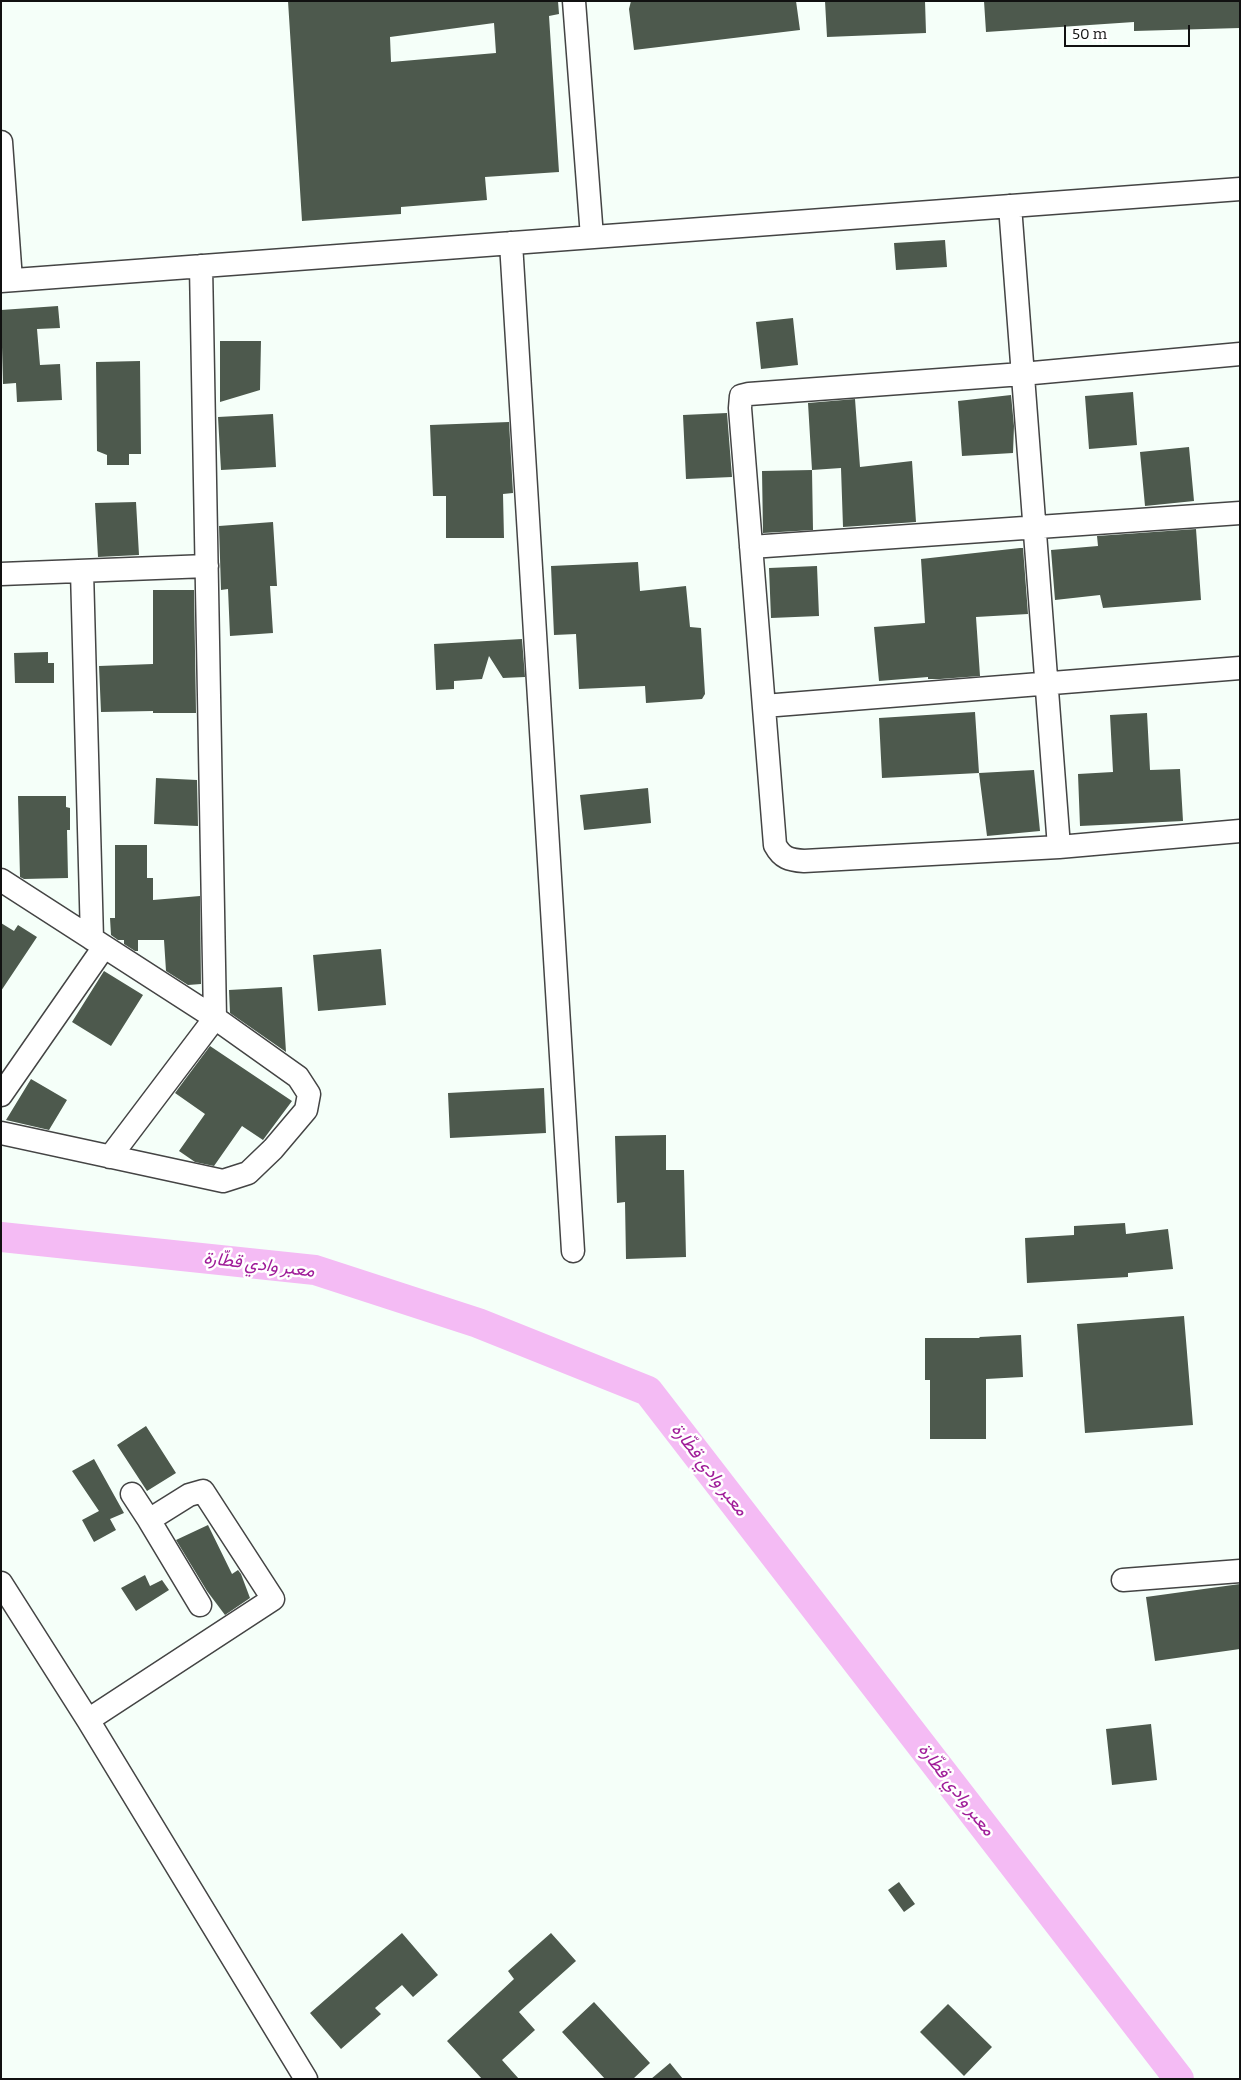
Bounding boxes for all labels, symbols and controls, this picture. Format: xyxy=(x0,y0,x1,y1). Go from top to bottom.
scale bar xyxy=(1066,15,1192,47)
text: 50 m xyxy=(1072,25,1107,43)
water label: معبر وادي قطّارة xyxy=(202,1247,316,1283)
water label: معبر وادي قطّارة xyxy=(666,1419,752,1521)
water label: معبر وادي قطّارة xyxy=(913,1739,999,1841)

